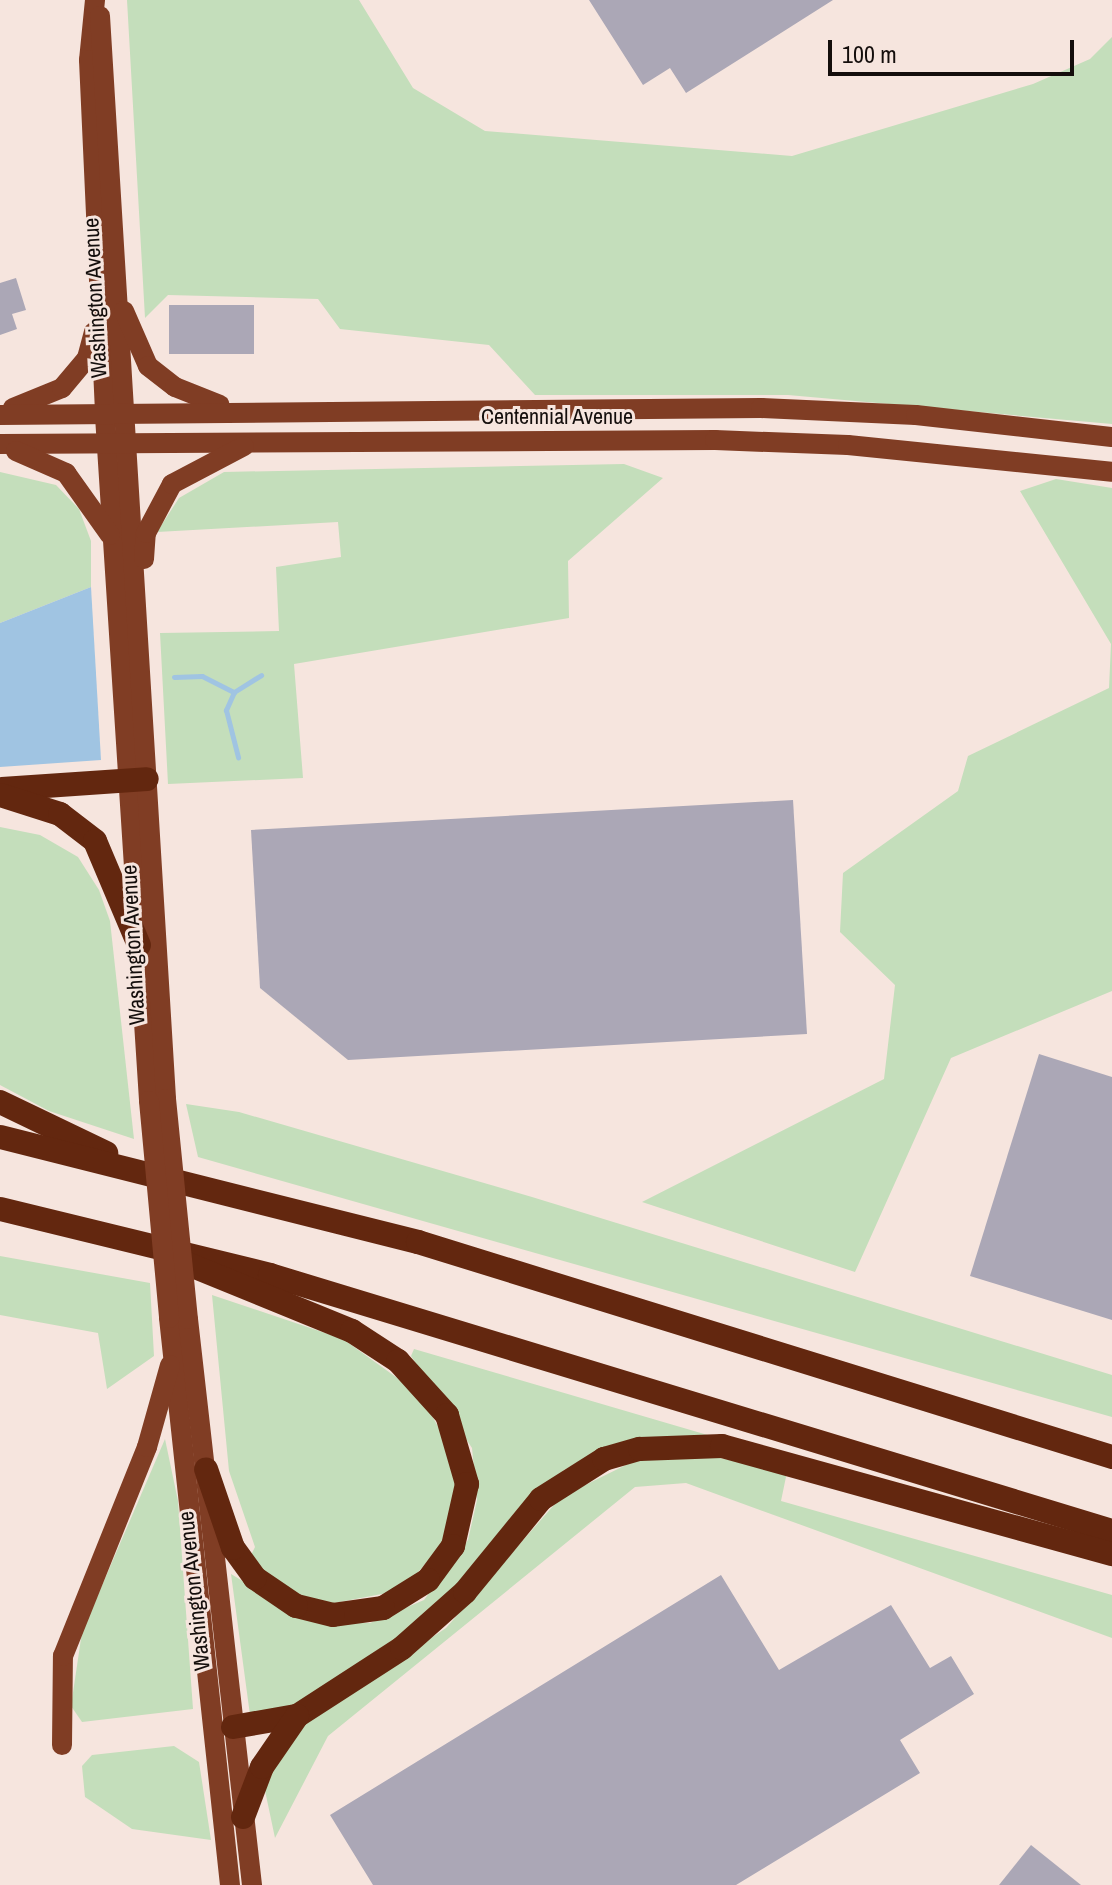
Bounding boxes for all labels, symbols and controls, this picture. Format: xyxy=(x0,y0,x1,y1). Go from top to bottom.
scale bar xyxy=(832,24,1078,74)
text: 100 m xyxy=(842,38,897,70)
street label: Washington Avenue xyxy=(78,217,112,379)
street label: Centennial Avenue xyxy=(480,404,634,430)
street label: Washington Avenue xyxy=(116,864,150,1026)
street label: Washington Avenue xyxy=(172,1509,216,1673)

